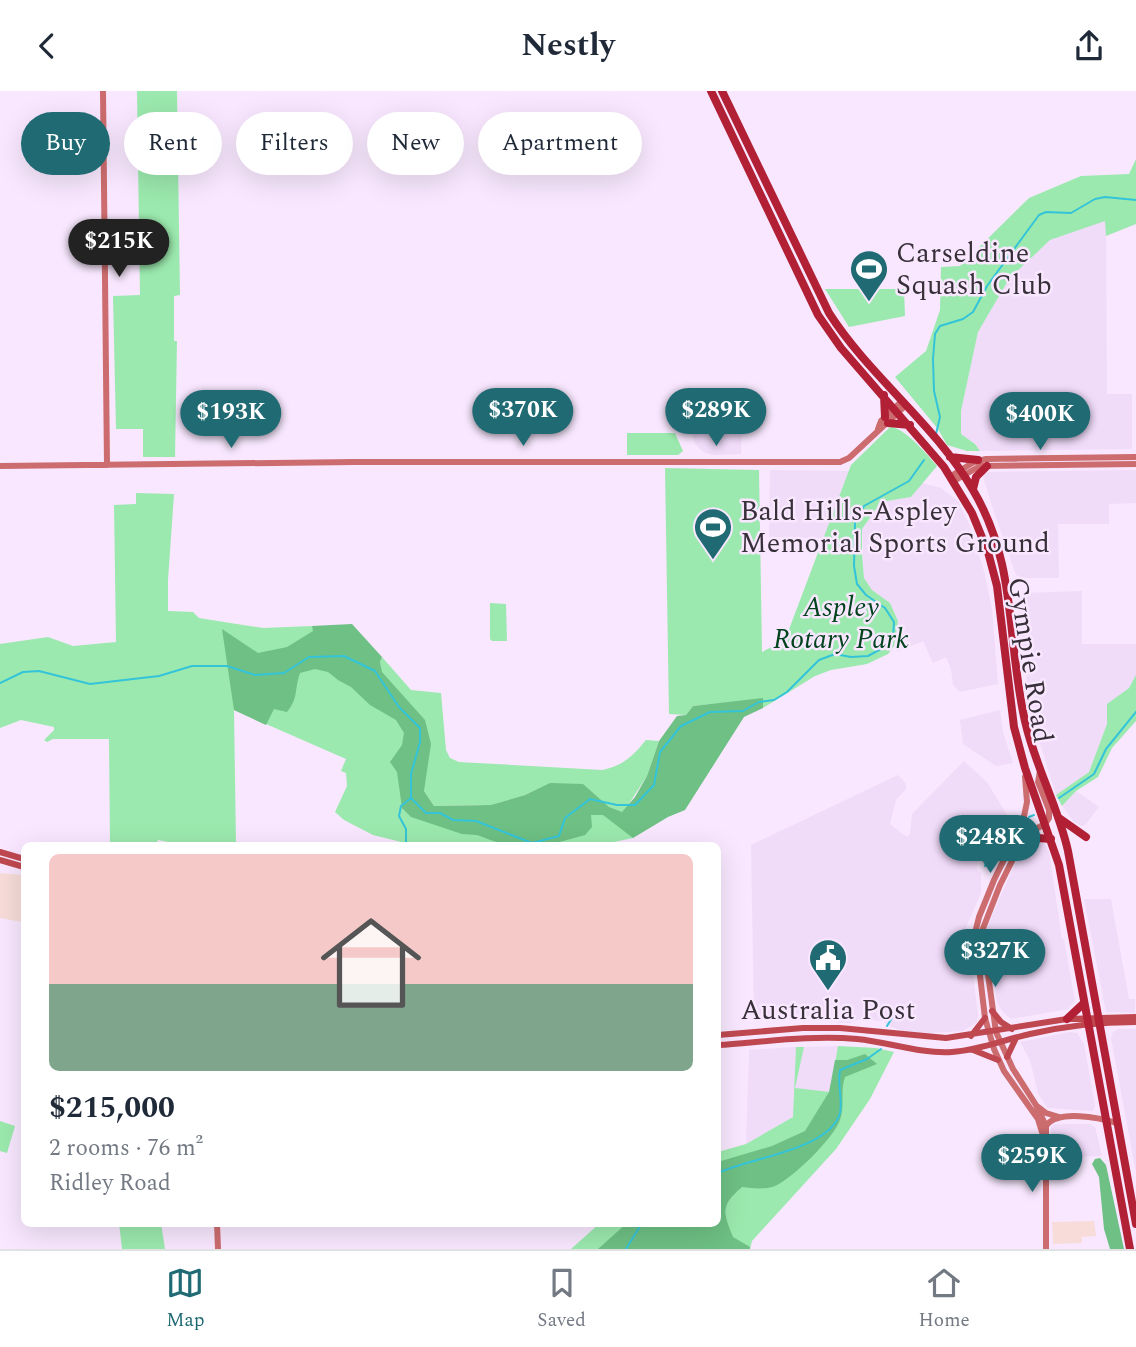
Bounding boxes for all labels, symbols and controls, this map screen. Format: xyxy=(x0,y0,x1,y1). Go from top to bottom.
text: Nestly xyxy=(521,21,615,70)
icon: back xyxy=(28,27,66,65)
icon: share xyxy=(1070,27,1108,65)
chip: Buy xyxy=(21,112,110,175)
chip: Rent xyxy=(124,112,222,175)
chip: Filters xyxy=(236,112,353,175)
chip: New xyxy=(367,112,464,175)
chip: Apartment xyxy=(478,112,642,175)
pin: $215K xyxy=(70,219,168,279)
text: $215K xyxy=(84,224,154,259)
place label: Carseldine Squash Club xyxy=(896,232,1052,307)
sports icon: Carseldine Squash Club xyxy=(848,248,890,303)
pin: $370K xyxy=(474,389,572,448)
pin: $289K xyxy=(667,389,765,448)
pin: $193K xyxy=(182,391,280,450)
text: $370K xyxy=(488,393,558,428)
text: $289K xyxy=(681,393,751,428)
pin: $400K xyxy=(991,393,1089,452)
text: $193K xyxy=(196,395,266,430)
text: $400K xyxy=(1005,397,1075,432)
place label: Bald Hills-Aspley Memorial Sports Ground xyxy=(740,490,1050,565)
sports icon: Bald Hills-Aspley Memorial Sports Ground xyxy=(692,506,734,561)
street label: Gympie Road xyxy=(996,574,1064,746)
park label: Aspley Rotary Park xyxy=(773,586,909,661)
pin: $248K xyxy=(941,815,1039,875)
text: $248K xyxy=(955,820,1025,855)
icon: home xyxy=(308,900,434,1026)
pin: $327K xyxy=(946,929,1044,989)
text: $327K xyxy=(960,934,1030,969)
public building icon: Australia Post xyxy=(807,937,849,992)
place label: Australia Post xyxy=(741,989,916,1032)
text: $215,000 xyxy=(49,1085,175,1131)
text: 2 rooms · 76 m² xyxy=(49,1131,203,1166)
pin: $259K xyxy=(983,1135,1081,1194)
text: $259K xyxy=(997,1139,1067,1174)
text: Ridley Road xyxy=(49,1166,171,1201)
tab: Map xyxy=(166,1264,205,1335)
tab: Saved xyxy=(537,1264,586,1335)
tab: Home xyxy=(918,1264,970,1335)

